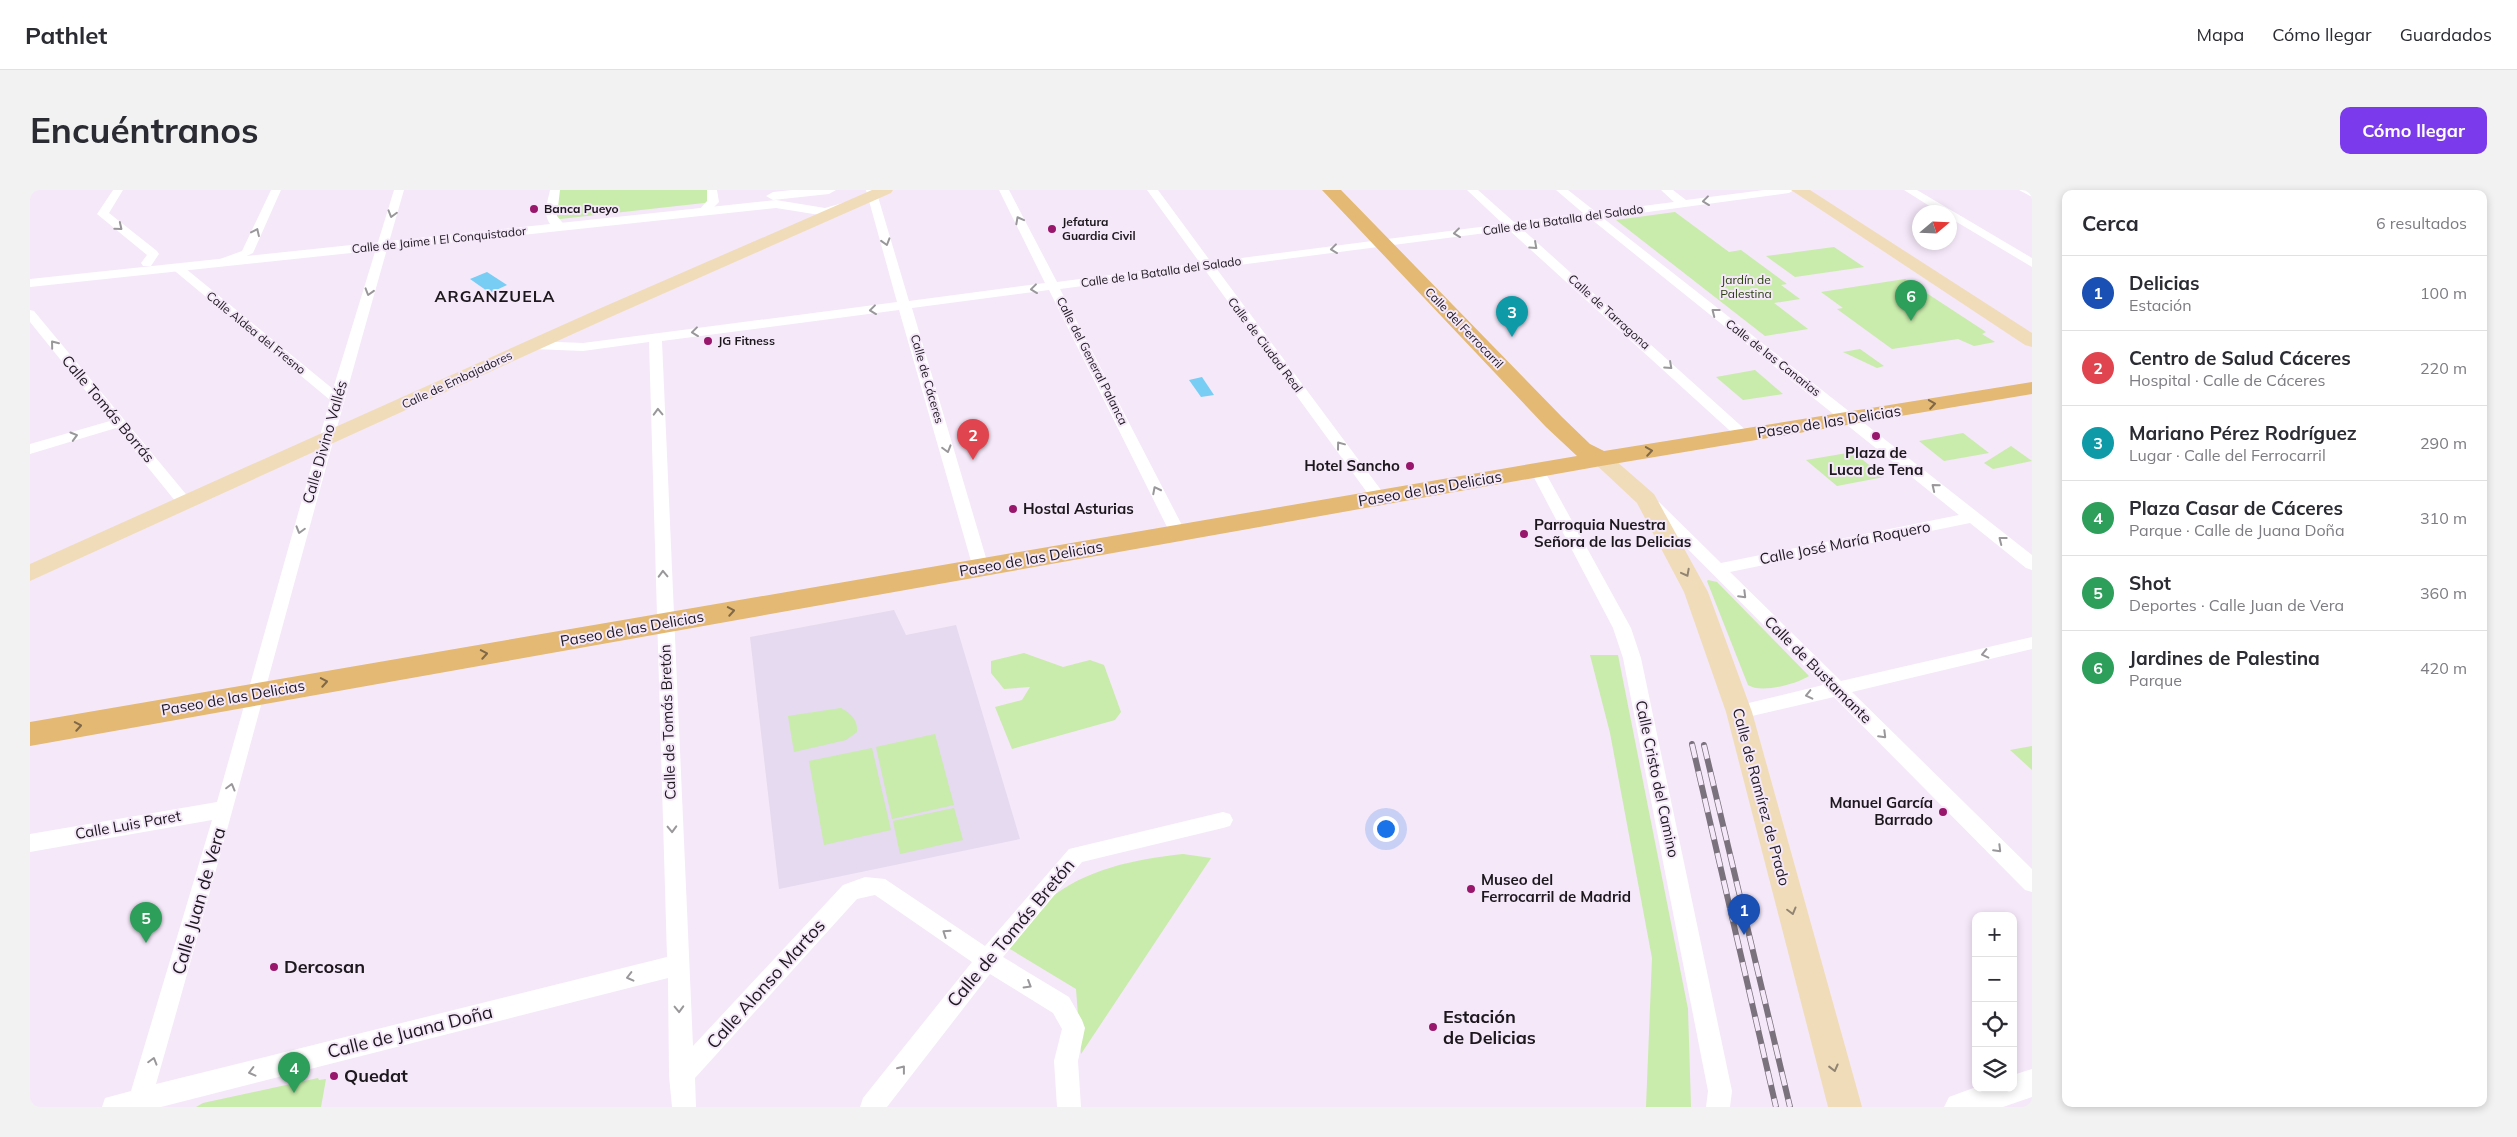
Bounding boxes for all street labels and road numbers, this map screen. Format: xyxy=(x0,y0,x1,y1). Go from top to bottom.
street label: Calle de la Batalla del Salado xyxy=(1482,201,1644,238)
street label: Calle de Jaime I El Conquistador xyxy=(351,223,528,256)
street label: Calle de la Batalla del Salado xyxy=(1080,253,1242,290)
street label: Calle de Tarragona xyxy=(1565,271,1653,352)
street label: Calle del Ferrocarril xyxy=(1422,284,1507,371)
street label: Calle Aldea del Fresno xyxy=(204,288,309,377)
street label: Calle del General Palanca xyxy=(1054,294,1131,427)
street label: Calle de Ciudad Real xyxy=(1225,294,1306,395)
street label: Calle de las Canarias xyxy=(1723,316,1824,399)
street label: Calle de Cáceres xyxy=(908,333,947,425)
street label: Calle de Embajadores xyxy=(399,347,515,412)
street label: Calle Tomás Borrás xyxy=(58,351,159,466)
street label: Calle Divino Vallés xyxy=(298,378,351,506)
street label: Paseo de las Delicias xyxy=(1756,401,1902,442)
street label: Paseo de las Delicias xyxy=(1357,467,1503,510)
street label: Calle José María Roquero xyxy=(1758,517,1932,568)
street label: Paseo de las Delicias xyxy=(958,537,1104,580)
street label: Paseo de las Delicias xyxy=(559,607,705,650)
street label: Calle de Bustamante xyxy=(1761,612,1876,727)
street label: Calle de Tomás Bretón xyxy=(655,644,680,800)
street label: Paseo de las Delicias xyxy=(160,676,306,719)
street label: Calle Cristo del Camino xyxy=(1632,699,1683,859)
street label: Calle de Ramírez de Prado xyxy=(1729,706,1794,888)
street label: Calle Luis Paret xyxy=(74,806,182,843)
street label: Calle Juan de Vera xyxy=(167,825,231,977)
street label: Calle de Tomás Bretón xyxy=(942,854,1079,1012)
street label: Calle Alonso Martos xyxy=(701,914,830,1053)
street label: Calle de Juana Doña xyxy=(325,1000,495,1063)

